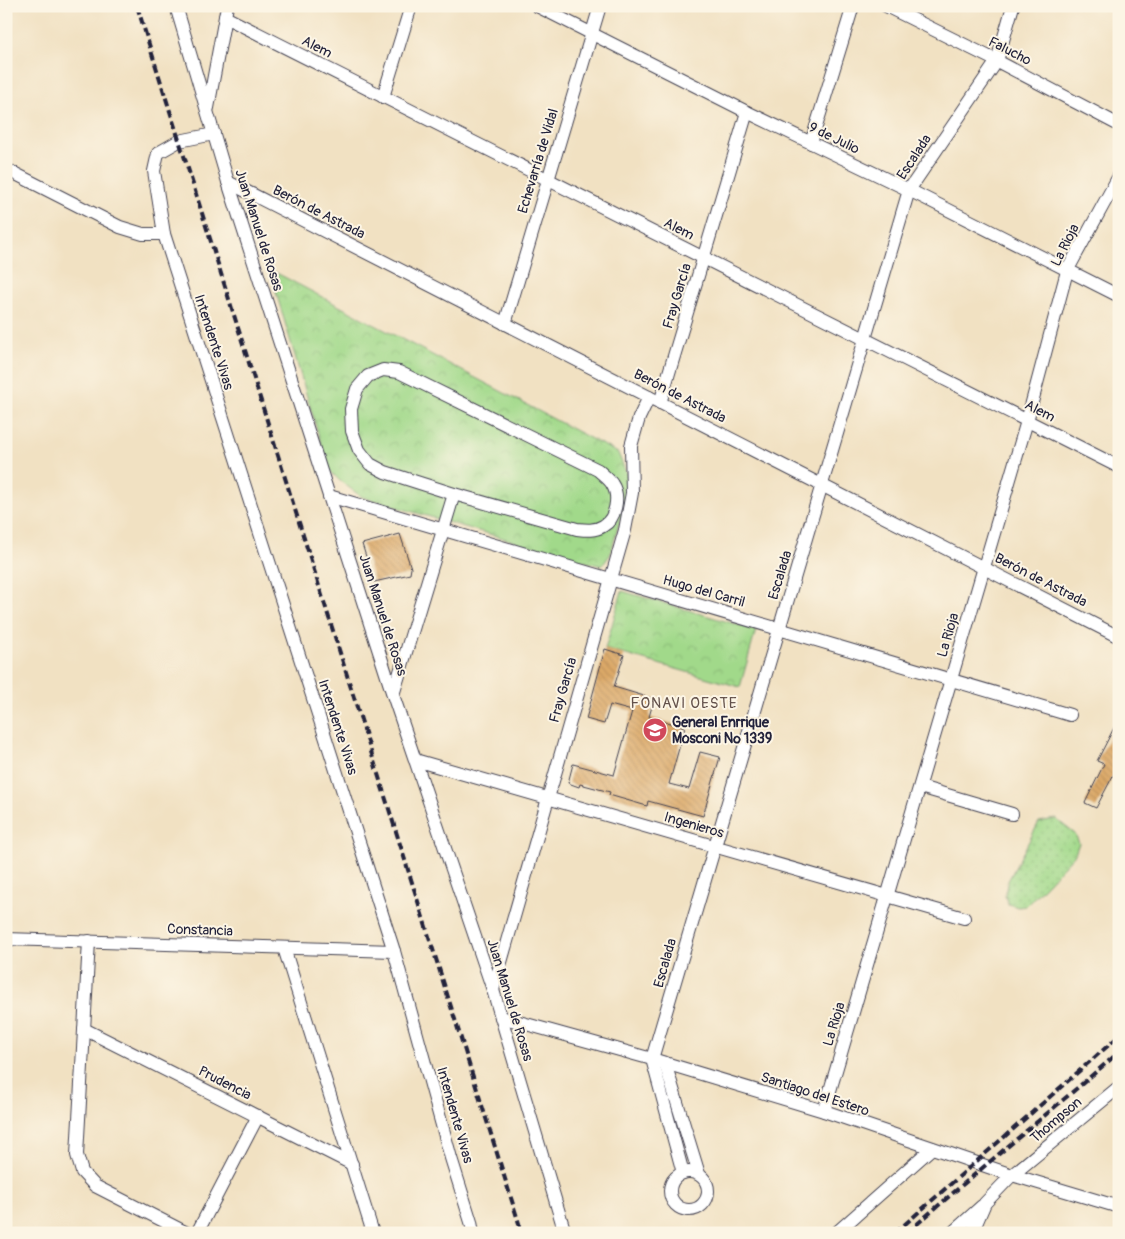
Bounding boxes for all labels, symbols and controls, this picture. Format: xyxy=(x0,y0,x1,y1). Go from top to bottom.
street label: Alem xyxy=(299,32,335,62)
street label: Falucho xyxy=(986,33,1035,69)
street label: Echevarría de Vidal xyxy=(514,107,562,215)
street label: 9 de Julio xyxy=(806,118,863,158)
street label: Escalada xyxy=(893,131,935,183)
street label: Juan Manuel de Rosas xyxy=(231,167,287,294)
street label: Berón de Astrada xyxy=(270,181,368,243)
street label: Alem xyxy=(661,214,697,244)
street label: La Rioja xyxy=(1047,221,1083,269)
street label: Fray García xyxy=(659,261,695,331)
street label: Intendente Vivas xyxy=(191,292,238,393)
street label: Berón de Astrada xyxy=(631,365,729,427)
street label: Alem xyxy=(1022,396,1058,426)
street label: Escalada xyxy=(765,548,795,602)
street label: Berón de Astrada xyxy=(992,549,1090,611)
street label: Juan Manuel de Rosas xyxy=(355,552,411,679)
street label: Hugo del Carril xyxy=(661,571,747,611)
street label: La Rioja xyxy=(934,611,962,659)
street label: Fray García xyxy=(546,655,580,725)
street label: Intendente Vivas xyxy=(315,677,362,778)
district label: FONAVI OESTE xyxy=(630,694,738,713)
place label: General Enrrique Mosconi Nº 1339 xyxy=(672,714,772,747)
school or university icon: General Enrrique Mosconi Nº 1339 xyxy=(642,717,668,743)
street label: Ingenieros xyxy=(662,808,727,842)
street label: Constancia xyxy=(167,920,233,940)
street label: Escalada xyxy=(650,936,680,990)
street label: Juan Manuel de Rosas xyxy=(483,937,537,1064)
street label: La Rioja xyxy=(819,1000,849,1048)
street label: Prudencia xyxy=(196,1062,254,1104)
street label: Intendente Vivas xyxy=(433,1065,477,1166)
street label: Santiago del Estero xyxy=(759,1068,872,1120)
street label: Thompson xyxy=(1027,1094,1085,1146)

